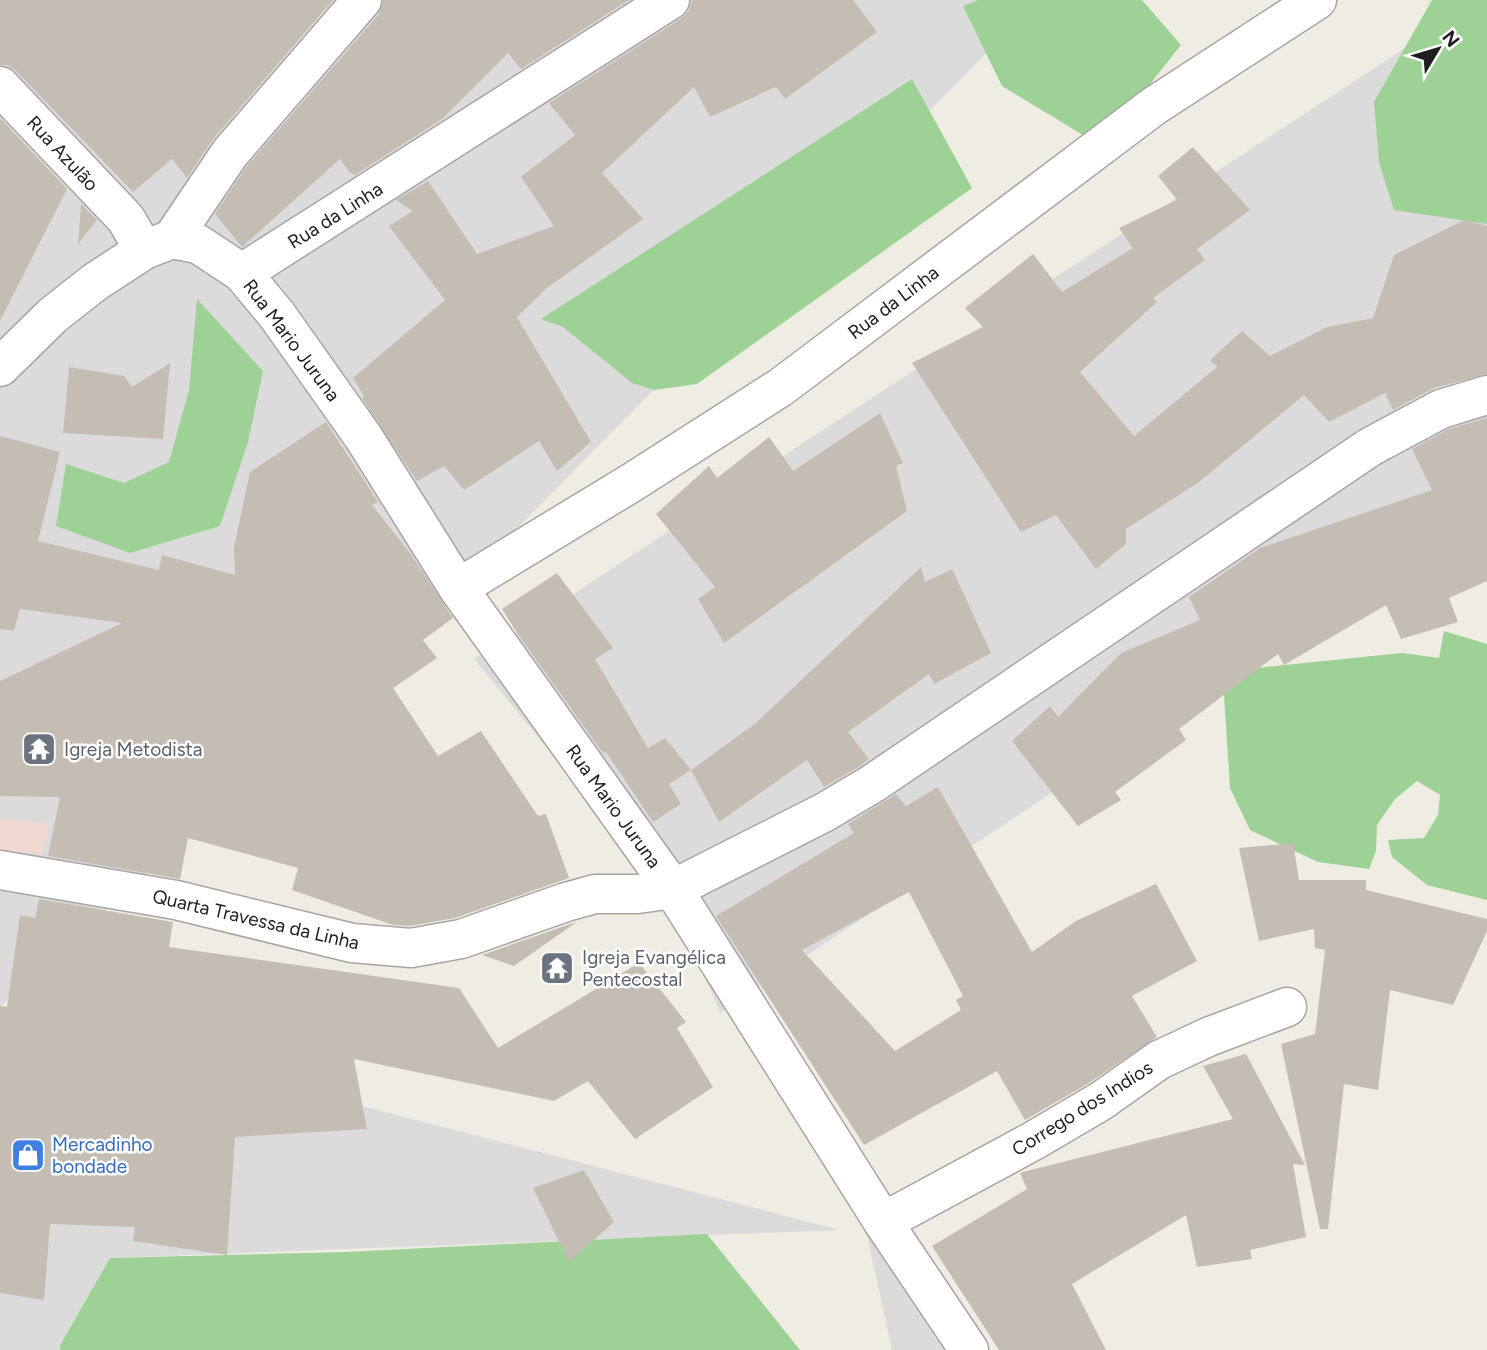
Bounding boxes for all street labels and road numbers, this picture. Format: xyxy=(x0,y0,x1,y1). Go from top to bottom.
street label: Rua Azulão xyxy=(22,111,103,196)
street label: Rua da Linha xyxy=(284,177,387,254)
street label: Rua da Linha xyxy=(843,261,943,344)
street label: Rua Mario Juruna xyxy=(238,275,345,406)
street label: Rua Mario Juruna xyxy=(561,740,666,872)
street label: Quarta Travessa da Linha xyxy=(150,884,361,954)
street label: Corrego dos Indios xyxy=(1008,1056,1157,1161)

